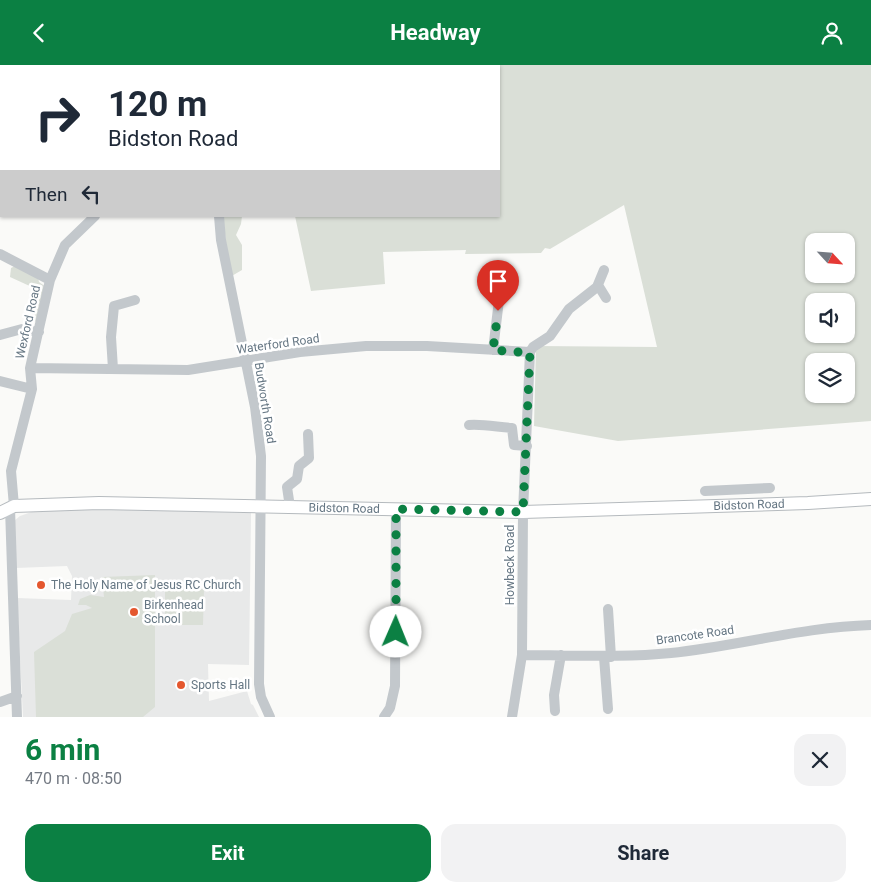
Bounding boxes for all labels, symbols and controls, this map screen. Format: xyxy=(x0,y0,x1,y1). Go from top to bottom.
icon: back xyxy=(25,19,53,47)
icon: person xyxy=(818,19,846,47)
text: Headway xyxy=(390,20,481,45)
text: 120 m xyxy=(108,84,207,125)
icon: right xyxy=(25,85,90,150)
text: Bidston Road xyxy=(108,126,238,151)
icon: left xyxy=(77,180,105,208)
text: Then xyxy=(25,183,67,206)
north arrow xyxy=(805,233,855,283)
map controls xyxy=(805,233,855,403)
pin xyxy=(477,260,519,311)
icon: arrive xyxy=(484,267,512,295)
street label: Wexford Road xyxy=(13,284,43,360)
button: sound xyxy=(805,293,855,343)
street label: Waterford Road xyxy=(236,331,320,357)
button: layers xyxy=(805,353,855,403)
street label: Budworth Road xyxy=(252,361,278,445)
street label: Bidston Road xyxy=(713,497,785,513)
street label: Bidston Road xyxy=(308,500,380,516)
street label: Howbeck Road xyxy=(503,525,517,605)
place label: The Holy Name of Jesus RC Church xyxy=(51,578,241,592)
marker: The Holy Name of Jesus RC Church xyxy=(35,579,47,591)
place label: Birkenhead School xyxy=(144,598,204,626)
position arrow xyxy=(369,605,421,657)
marker: Birkenhead School xyxy=(128,606,140,618)
street label: Brancote Road xyxy=(655,623,735,647)
place label: Sports Hall xyxy=(191,678,250,692)
marker: Sports Hall xyxy=(175,679,187,691)
text: 6 min xyxy=(25,732,100,767)
button: close xyxy=(794,734,846,786)
text: 470 m · 08:50 xyxy=(25,769,122,788)
button: Exit xyxy=(25,824,431,882)
button: Share xyxy=(441,824,846,882)

